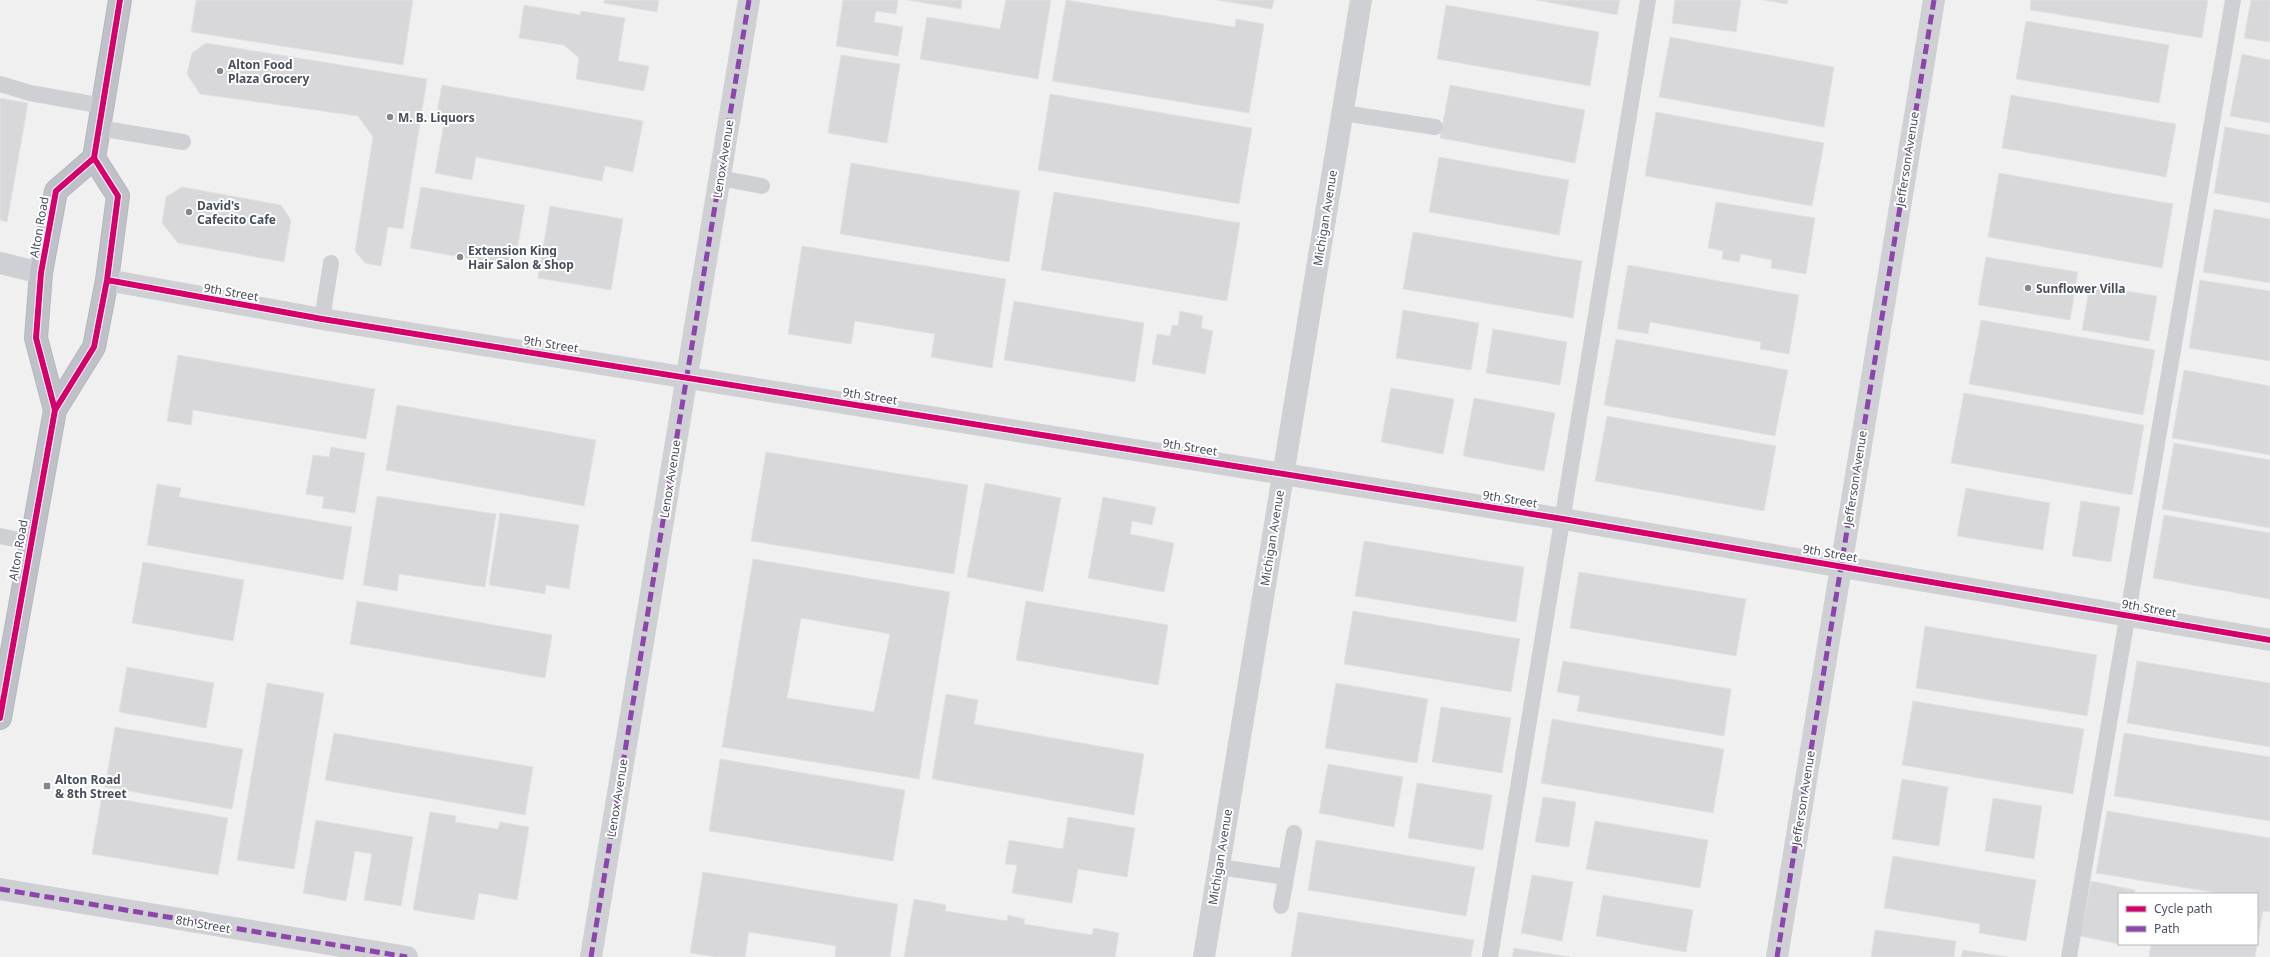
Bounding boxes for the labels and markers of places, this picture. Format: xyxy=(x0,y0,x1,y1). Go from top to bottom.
place label: Alton Food Plaza Grocery xyxy=(228,56,309,87)
marker: Alton Food Plaza Grocery xyxy=(215,66,225,76)
place label: M. B. Liquors xyxy=(398,109,475,126)
marker: M. B. Liquors xyxy=(385,112,395,122)
place label: David's Cafecito Cafe xyxy=(197,197,276,228)
marker: David's Cafecito Cafe xyxy=(184,207,194,217)
place label: Extension King Hair Salon & Shop xyxy=(468,242,574,273)
marker: Extension King Hair Salon & Shop xyxy=(455,252,465,262)
place label: Sunflower Villa xyxy=(2036,280,2125,297)
marker: Sunflower Villa xyxy=(2023,283,2033,293)
place label: Alton Road & 8th Street xyxy=(55,771,127,802)
marker: Alton Road & 8th Street xyxy=(42,781,52,791)

